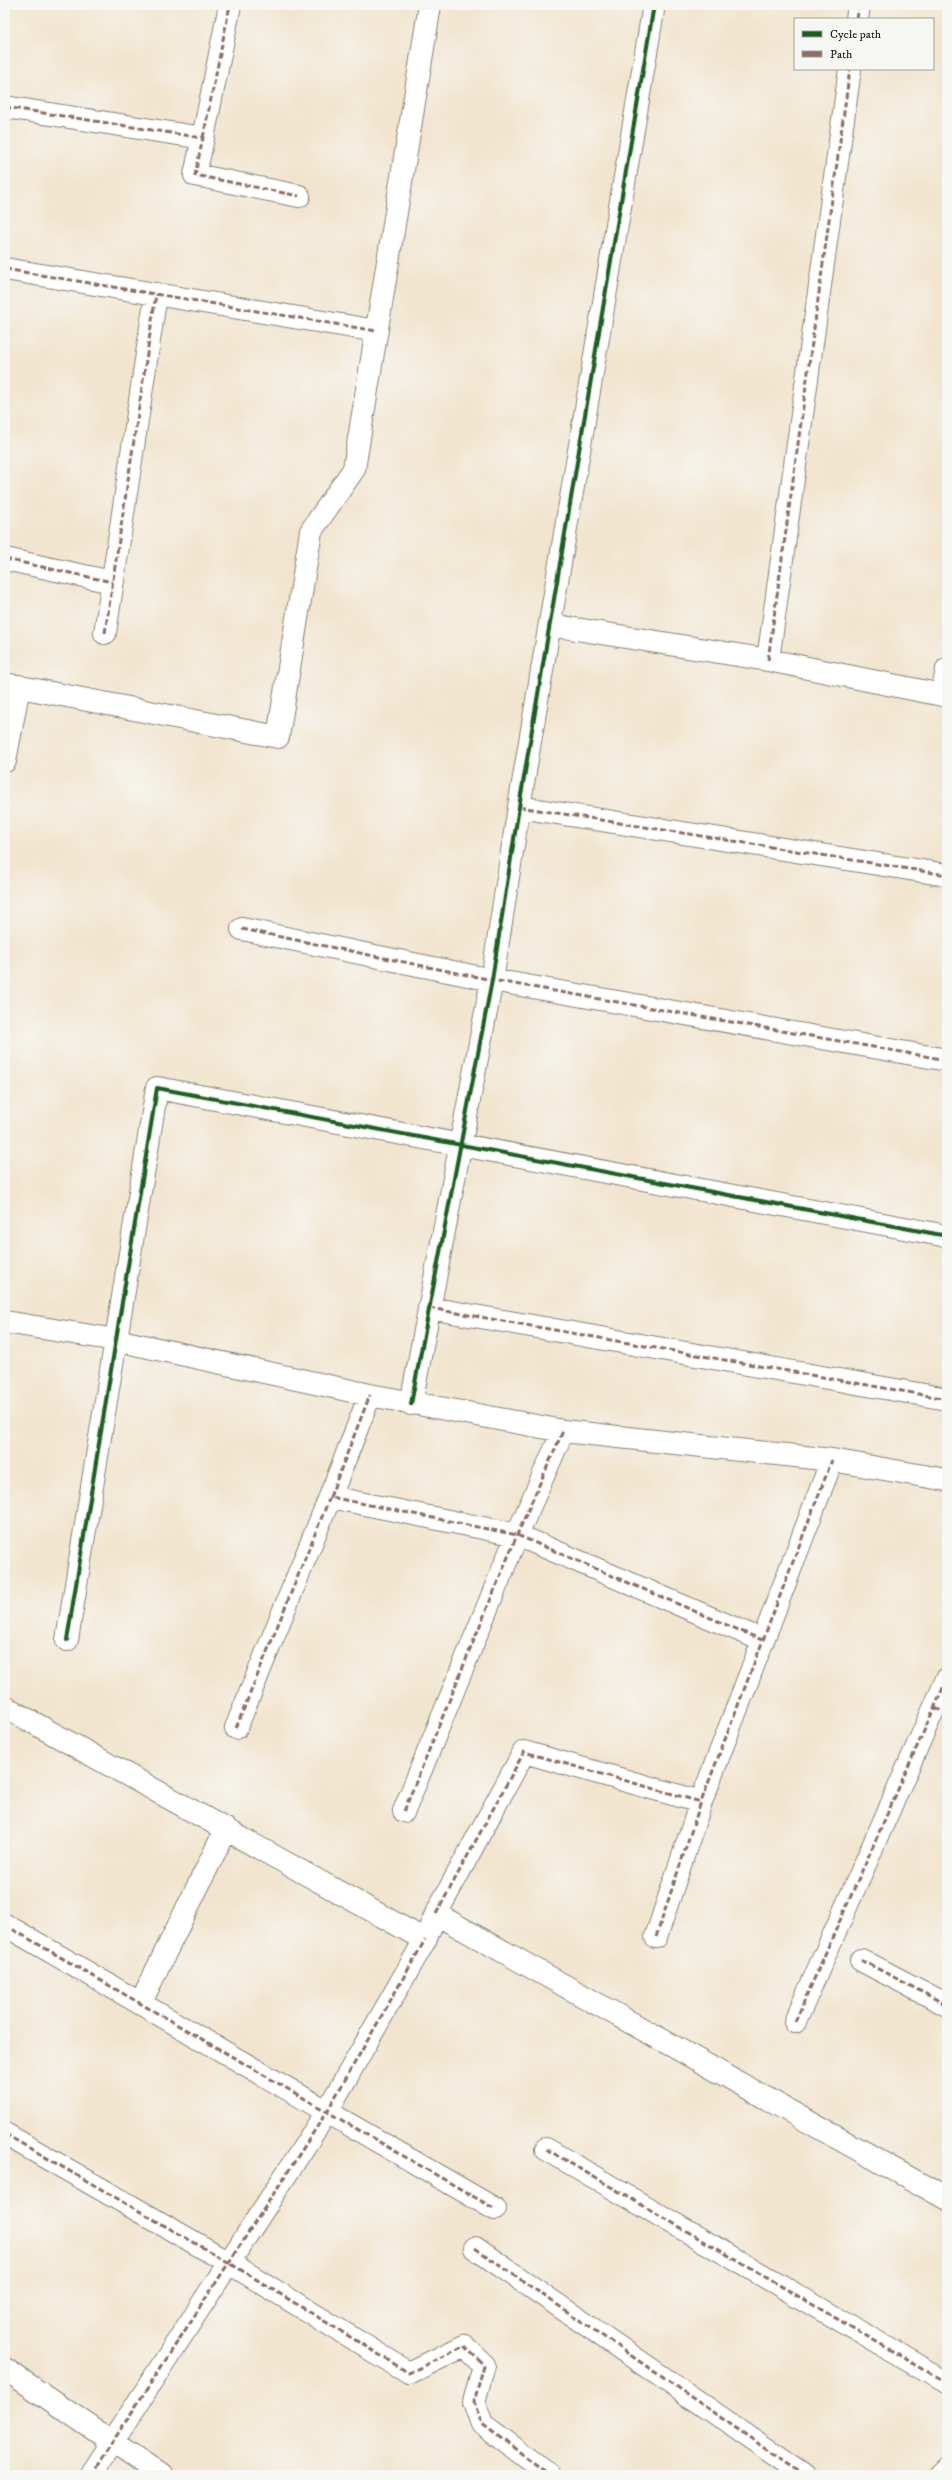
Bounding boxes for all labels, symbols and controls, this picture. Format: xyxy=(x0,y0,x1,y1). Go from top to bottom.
legend xyxy=(794,18,934,70)
text: Cycle path xyxy=(830,27,882,42)
text: Path xyxy=(830,47,853,62)

